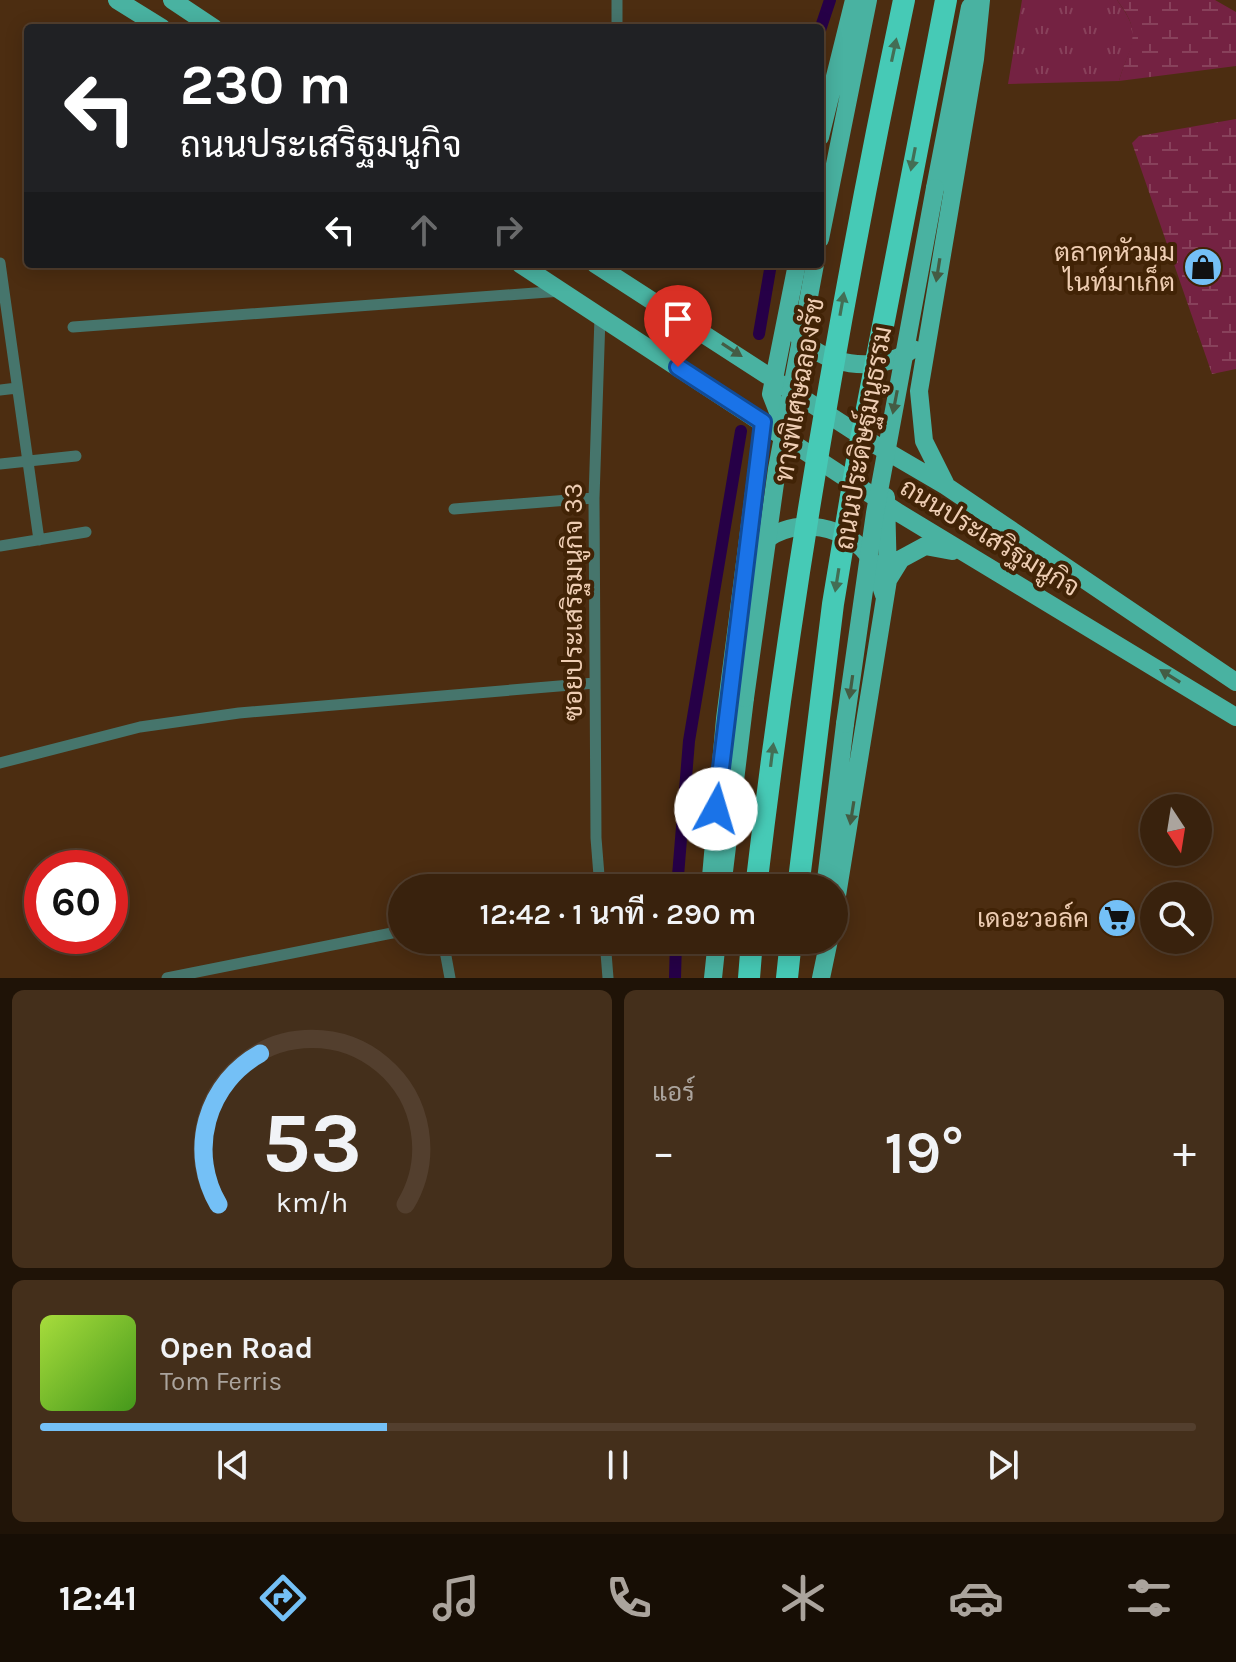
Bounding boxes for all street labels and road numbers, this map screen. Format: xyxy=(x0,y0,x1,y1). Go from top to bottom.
street label: ทางพิเศษฉลองรัช xyxy=(767,295,831,485)
street label: ถนนประดิษฐ์มนูธรรม xyxy=(827,324,900,553)
street label: ถนนประเสริฐมนูกิจ xyxy=(894,472,1085,605)
street label: ซอยประเสริฐมนูกิจ 33 xyxy=(558,483,591,721)

